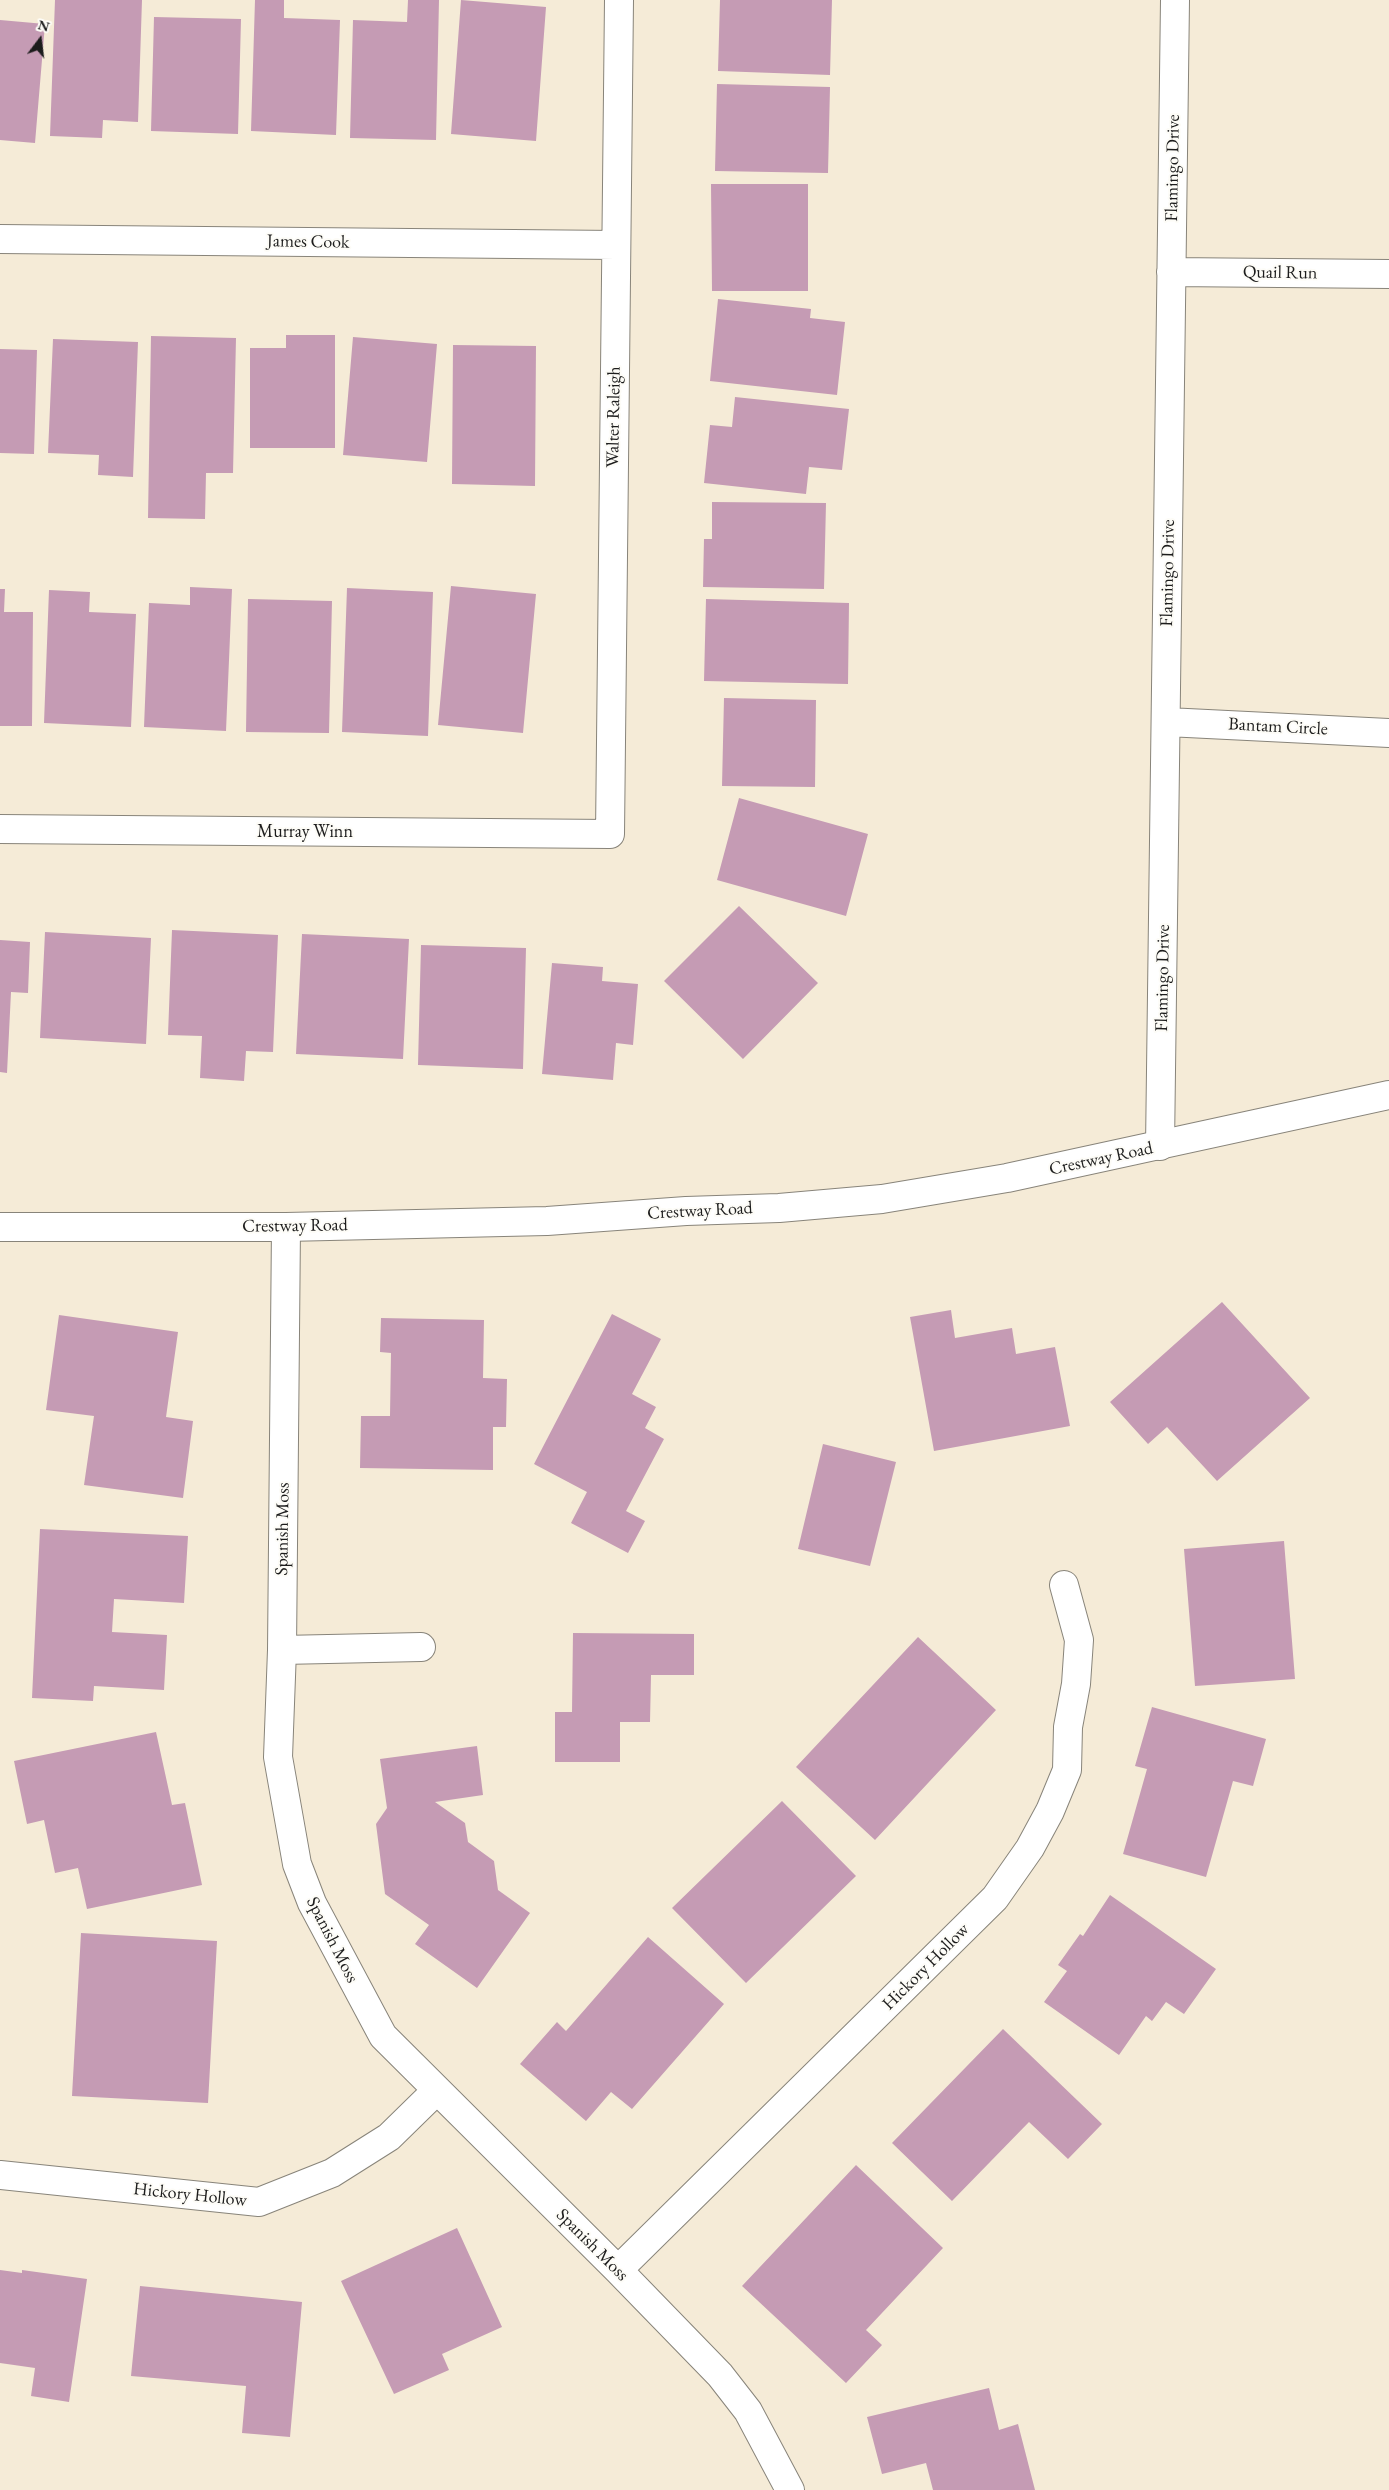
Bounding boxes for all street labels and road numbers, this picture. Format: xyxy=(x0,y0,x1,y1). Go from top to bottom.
street label: Flamingo Drive xyxy=(1161,114,1185,222)
street label: James Cook xyxy=(267,230,349,254)
street label: Quail Run xyxy=(1243,262,1317,284)
street label: Walter Raleigh xyxy=(602,366,626,468)
street label: Flamingo Drive xyxy=(1156,519,1180,627)
street label: Bantam Circle xyxy=(1228,714,1328,740)
street label: Murray Winn xyxy=(257,821,353,843)
street label: Flamingo Drive xyxy=(1151,924,1175,1032)
street label: Crestway Road xyxy=(1047,1137,1155,1181)
street label: Crestway Road xyxy=(647,1197,753,1225)
street label: Crestway Road xyxy=(242,1214,348,1238)
street label: Spanish Moss xyxy=(271,1482,295,1576)
street label: Spanish Moss xyxy=(301,1893,363,1987)
street label: Hickory Hollow xyxy=(878,1919,974,2015)
street label: Hickory Hollow xyxy=(132,2178,248,2212)
street label: Spanish Moss xyxy=(551,2204,633,2286)

